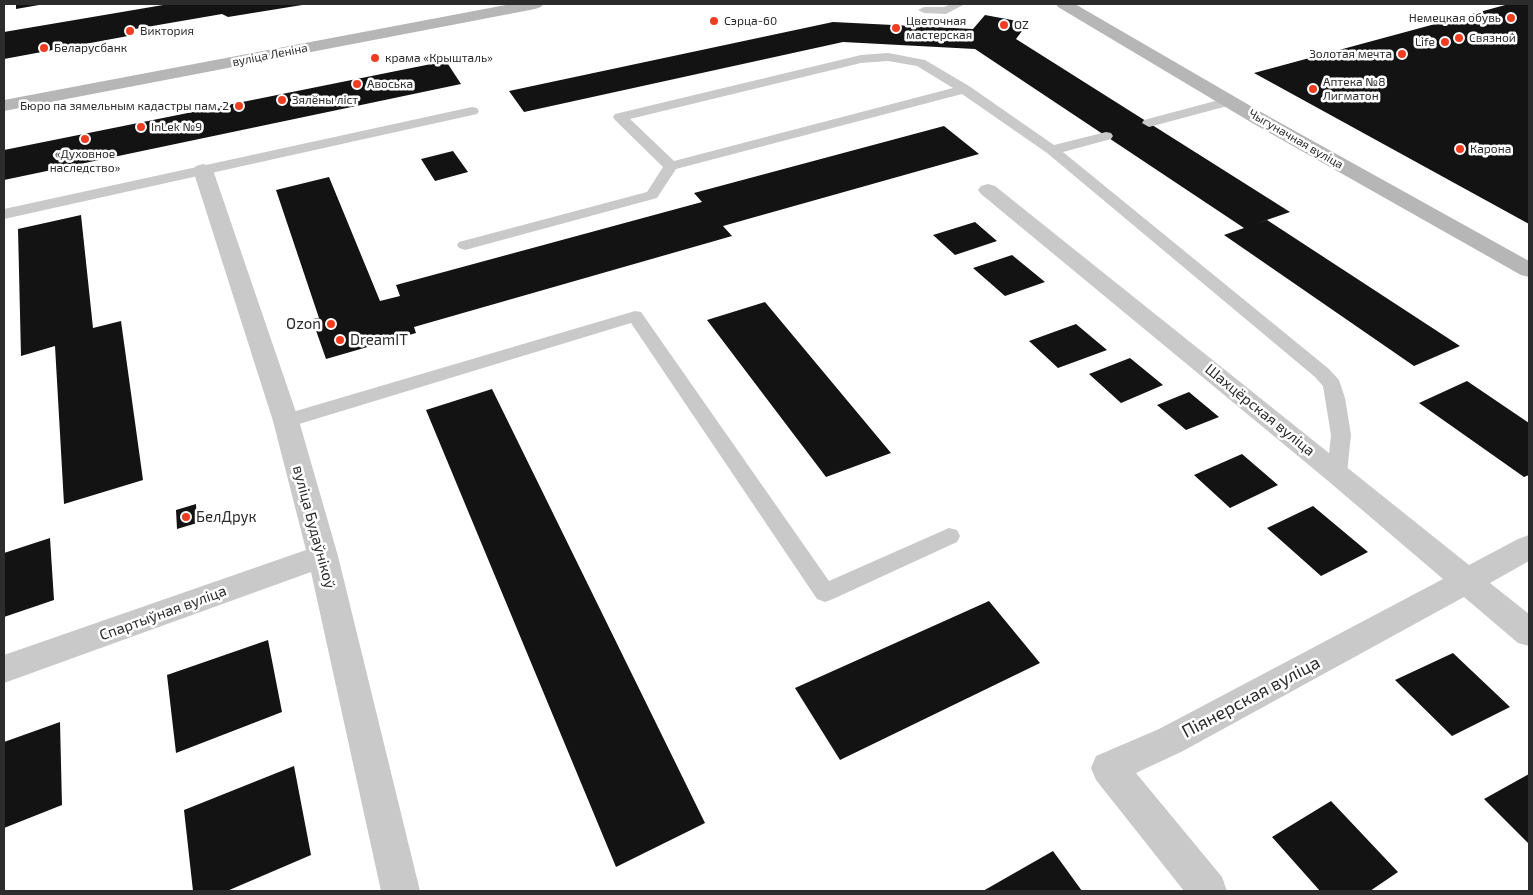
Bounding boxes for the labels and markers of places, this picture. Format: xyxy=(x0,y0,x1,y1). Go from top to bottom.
place label: Немецкая обувь xyxy=(1409,11,1501,25)
marker: Немецкая обувь xyxy=(1505,12,1517,24)
place label: Сэрца-60 xyxy=(724,14,777,28)
place label: Цветочная мастерская xyxy=(906,14,972,42)
marker: Сэрца-60 xyxy=(708,15,720,27)
place label: OZ xyxy=(1014,18,1029,32)
marker: OZ xyxy=(998,19,1010,31)
marker: Цветочная мастерская xyxy=(890,22,902,34)
place label: Виктория xyxy=(140,24,194,38)
marker: Виктория xyxy=(124,25,136,37)
place label: Связной xyxy=(1469,31,1516,45)
marker: Связной xyxy=(1453,32,1465,44)
place label: Life xyxy=(1415,35,1435,49)
marker: Life xyxy=(1439,36,1451,48)
place label: Беларусбанк xyxy=(54,41,127,55)
marker: Беларусбанк xyxy=(38,42,50,54)
place label: Золотая мечта xyxy=(1309,47,1392,61)
marker: Золотая мечта xyxy=(1396,48,1408,60)
place label: крама «Крышталь» xyxy=(385,51,493,65)
marker: крама «Крышталь» xyxy=(369,52,381,64)
place label: Аптека №8 Лигматон xyxy=(1323,75,1385,103)
place label: Авоська xyxy=(367,77,413,91)
marker: Авоська xyxy=(351,78,363,90)
marker: Аптека №8 Лигматон xyxy=(1307,83,1319,95)
place label: Зялёны ліст xyxy=(292,93,358,107)
marker: Зялёны ліст xyxy=(276,94,288,106)
place label: Бюро па зямельным кадастры пам. 2 xyxy=(20,99,229,113)
marker: Бюро па зямельным кадастры пам. 2 xyxy=(233,100,245,112)
place label: InLek №9 xyxy=(151,120,202,134)
marker: InLek №9 xyxy=(135,121,147,133)
marker: «Духовное наследство» xyxy=(79,133,91,145)
place label: Карона xyxy=(1470,142,1511,156)
marker: Карона xyxy=(1454,143,1466,155)
place label: «Духовное наследство» xyxy=(50,147,120,175)
place label: Ozon xyxy=(286,315,321,333)
marker: Ozon xyxy=(325,318,337,330)
place label: DreamIT xyxy=(350,331,408,349)
marker: DreamIT xyxy=(334,334,346,346)
place label: БелДрук xyxy=(196,508,257,526)
marker: БелДрук xyxy=(180,511,192,523)

